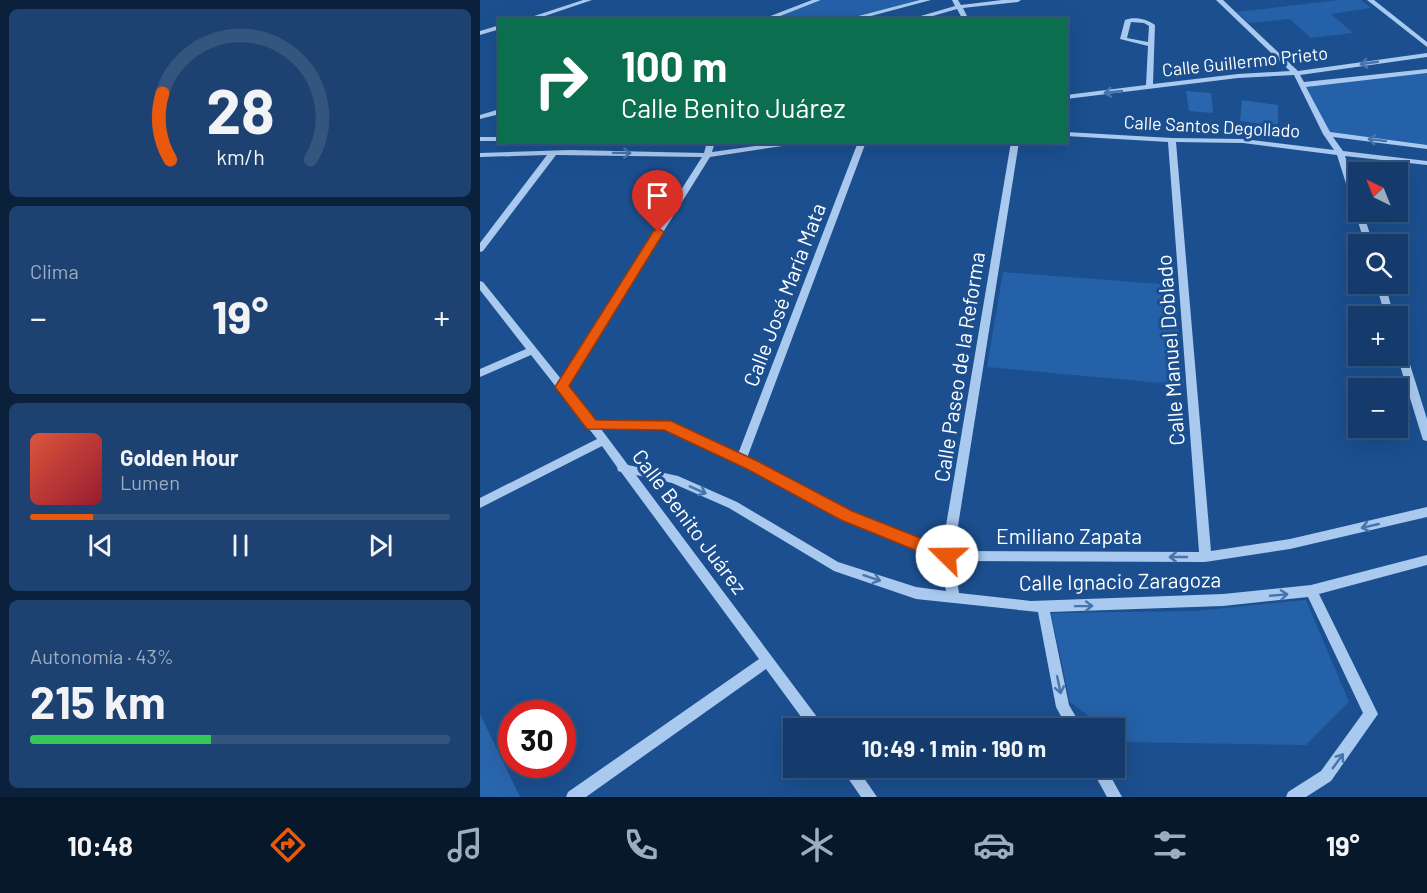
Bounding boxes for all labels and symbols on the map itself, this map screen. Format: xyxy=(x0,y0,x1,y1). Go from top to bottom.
street label: Calle Guillermo Prieto xyxy=(1161,41,1329,81)
one-way arrow xyxy=(1360,58,1379,69)
one-way arrow xyxy=(1103,87,1123,98)
street label: Calle Santos Degollado xyxy=(1123,110,1301,142)
one-way arrow xyxy=(1368,135,1388,146)
one-way arrow xyxy=(612,147,632,159)
north arrow xyxy=(1348,162,1408,222)
pin xyxy=(632,170,683,232)
street label: Calle José María Mata xyxy=(737,199,830,390)
street label: Calle Paseo de la Reforma xyxy=(928,250,989,484)
street label: Calle Manuel Doblado xyxy=(1150,254,1189,446)
street label: Calle Benito Juárez xyxy=(628,444,753,598)
one-way arrow xyxy=(689,485,707,496)
one-way arrow xyxy=(1361,520,1380,532)
street label: Emiliano Zapata xyxy=(996,523,1142,548)
position arrow xyxy=(915,524,979,588)
one-way arrow xyxy=(1169,551,1189,563)
street label: Calle Ignacio Zaragoza xyxy=(1019,566,1221,595)
one-way arrow xyxy=(862,573,881,584)
one-way arrow xyxy=(1268,589,1288,600)
one-way arrow xyxy=(1074,600,1094,612)
one-way arrow xyxy=(1053,675,1065,694)
speed limit sign: 30 xyxy=(498,700,576,778)
one-way arrow xyxy=(1332,753,1344,769)

